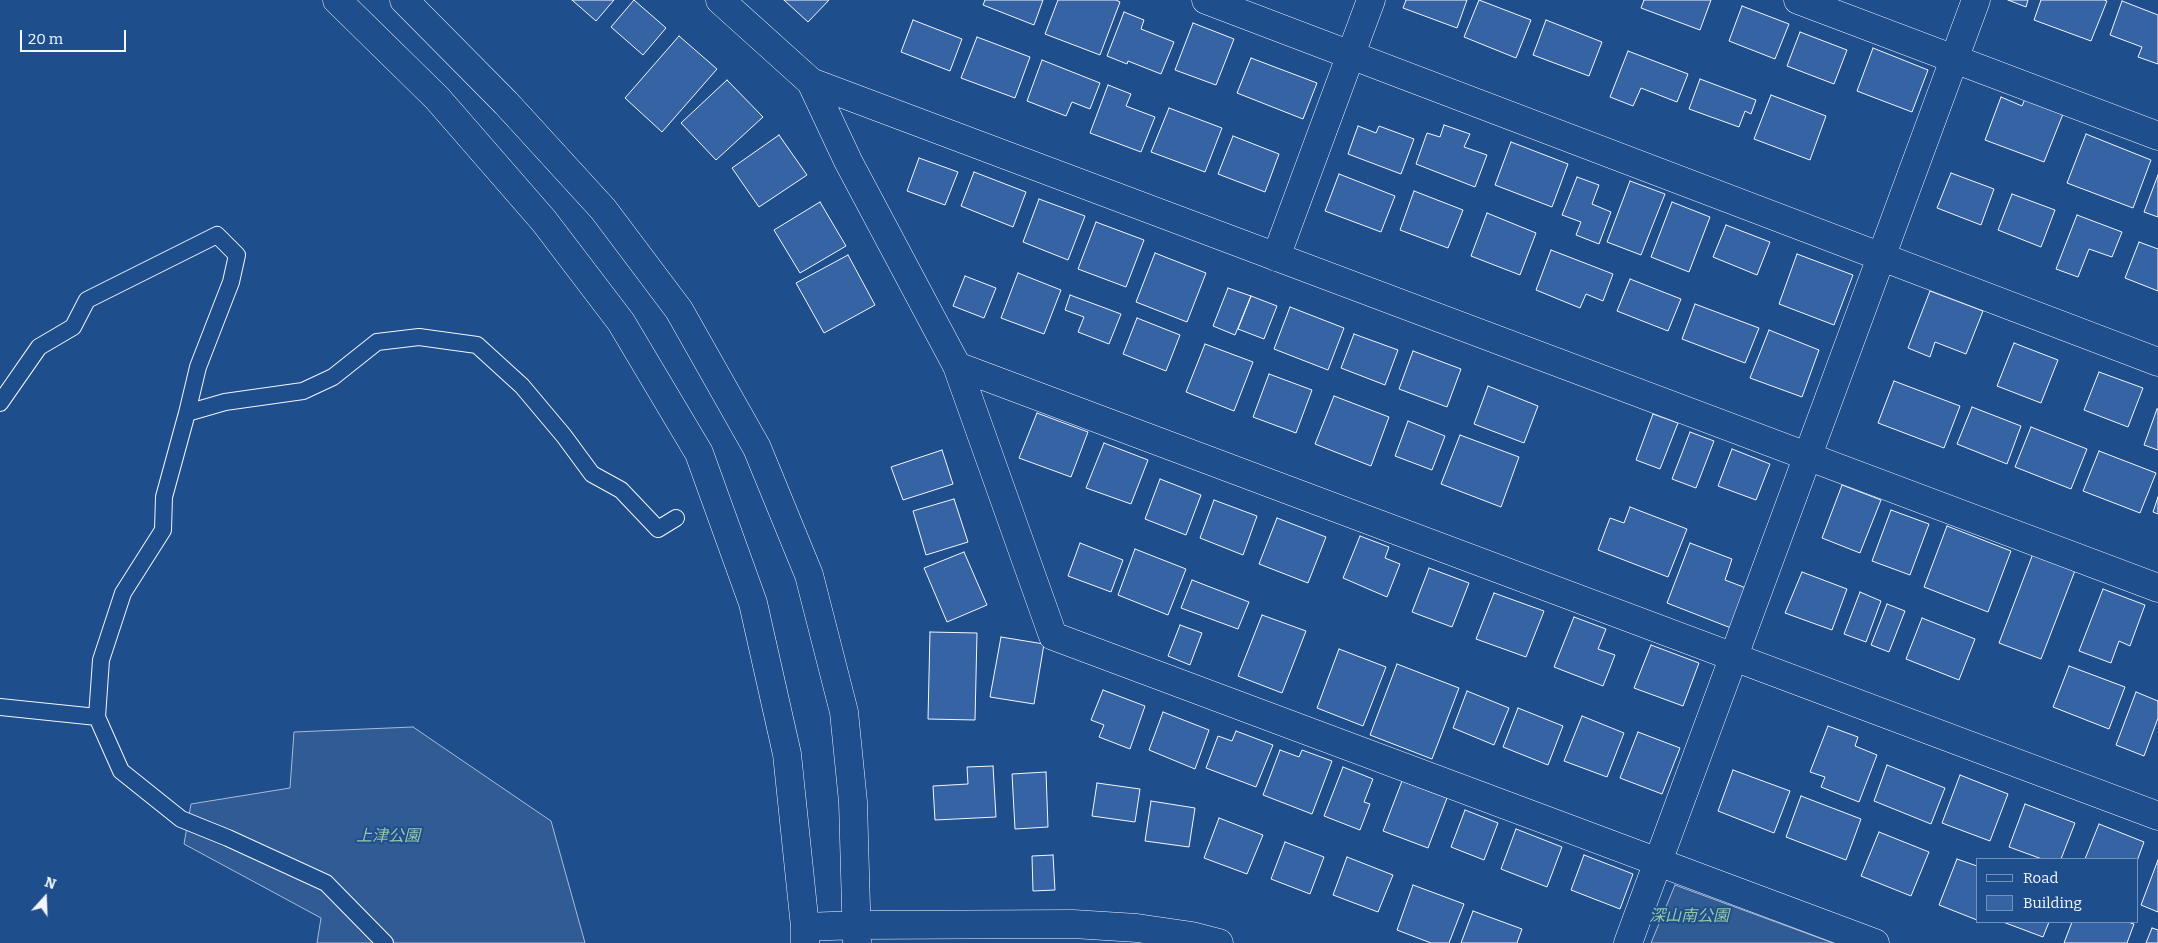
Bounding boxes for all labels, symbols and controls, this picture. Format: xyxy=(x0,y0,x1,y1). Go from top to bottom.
scale bar xyxy=(22,20,129,52)
text: 20 m xyxy=(28,30,63,48)
park label: 上津公園 xyxy=(356,827,420,847)
legend xyxy=(1976,858,2138,923)
text: Road xyxy=(2023,869,2058,887)
north arrow xyxy=(20,873,70,923)
text: N xyxy=(42,874,58,893)
text: Building xyxy=(2023,894,2082,912)
park label: 深山南公園 xyxy=(1649,907,1729,927)

